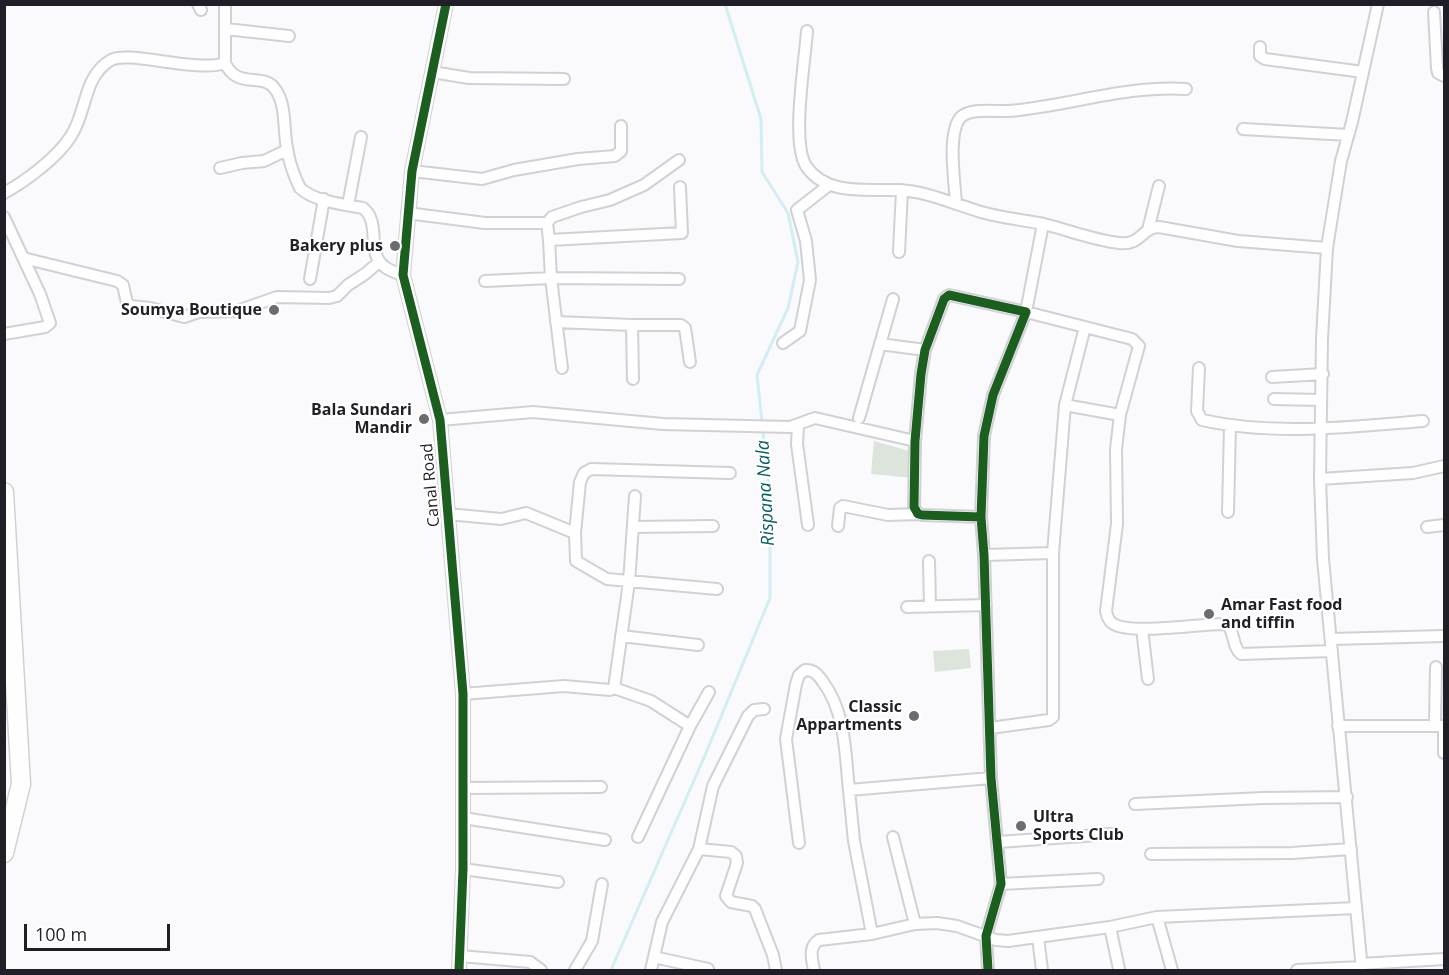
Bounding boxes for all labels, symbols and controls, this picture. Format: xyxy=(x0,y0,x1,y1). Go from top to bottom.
place label: Bakery plus xyxy=(289,236,383,256)
marker: Bakery plus xyxy=(388,239,402,253)
place label: Soumya Boutique xyxy=(121,300,262,320)
marker: Soumya Boutique xyxy=(267,303,281,317)
place label: Bala Sundari Mandir xyxy=(311,400,412,438)
marker: Bala Sundari Mandir xyxy=(417,412,431,426)
water label: Rispana Nala xyxy=(752,440,780,546)
street label: Canal Road xyxy=(418,442,444,528)
place label: Amar Fast food and tiffin xyxy=(1221,595,1342,633)
marker: Amar Fast food and tiffin xyxy=(1202,607,1216,621)
place label: Classic Appartments xyxy=(796,697,902,735)
marker: Classic Appartments xyxy=(907,709,921,723)
place label: Ultra Sports Club xyxy=(1033,807,1124,845)
marker: Ultra Sports Club xyxy=(1014,819,1028,833)
scale bar xyxy=(27,912,172,950)
text: 100 m xyxy=(35,922,87,946)

